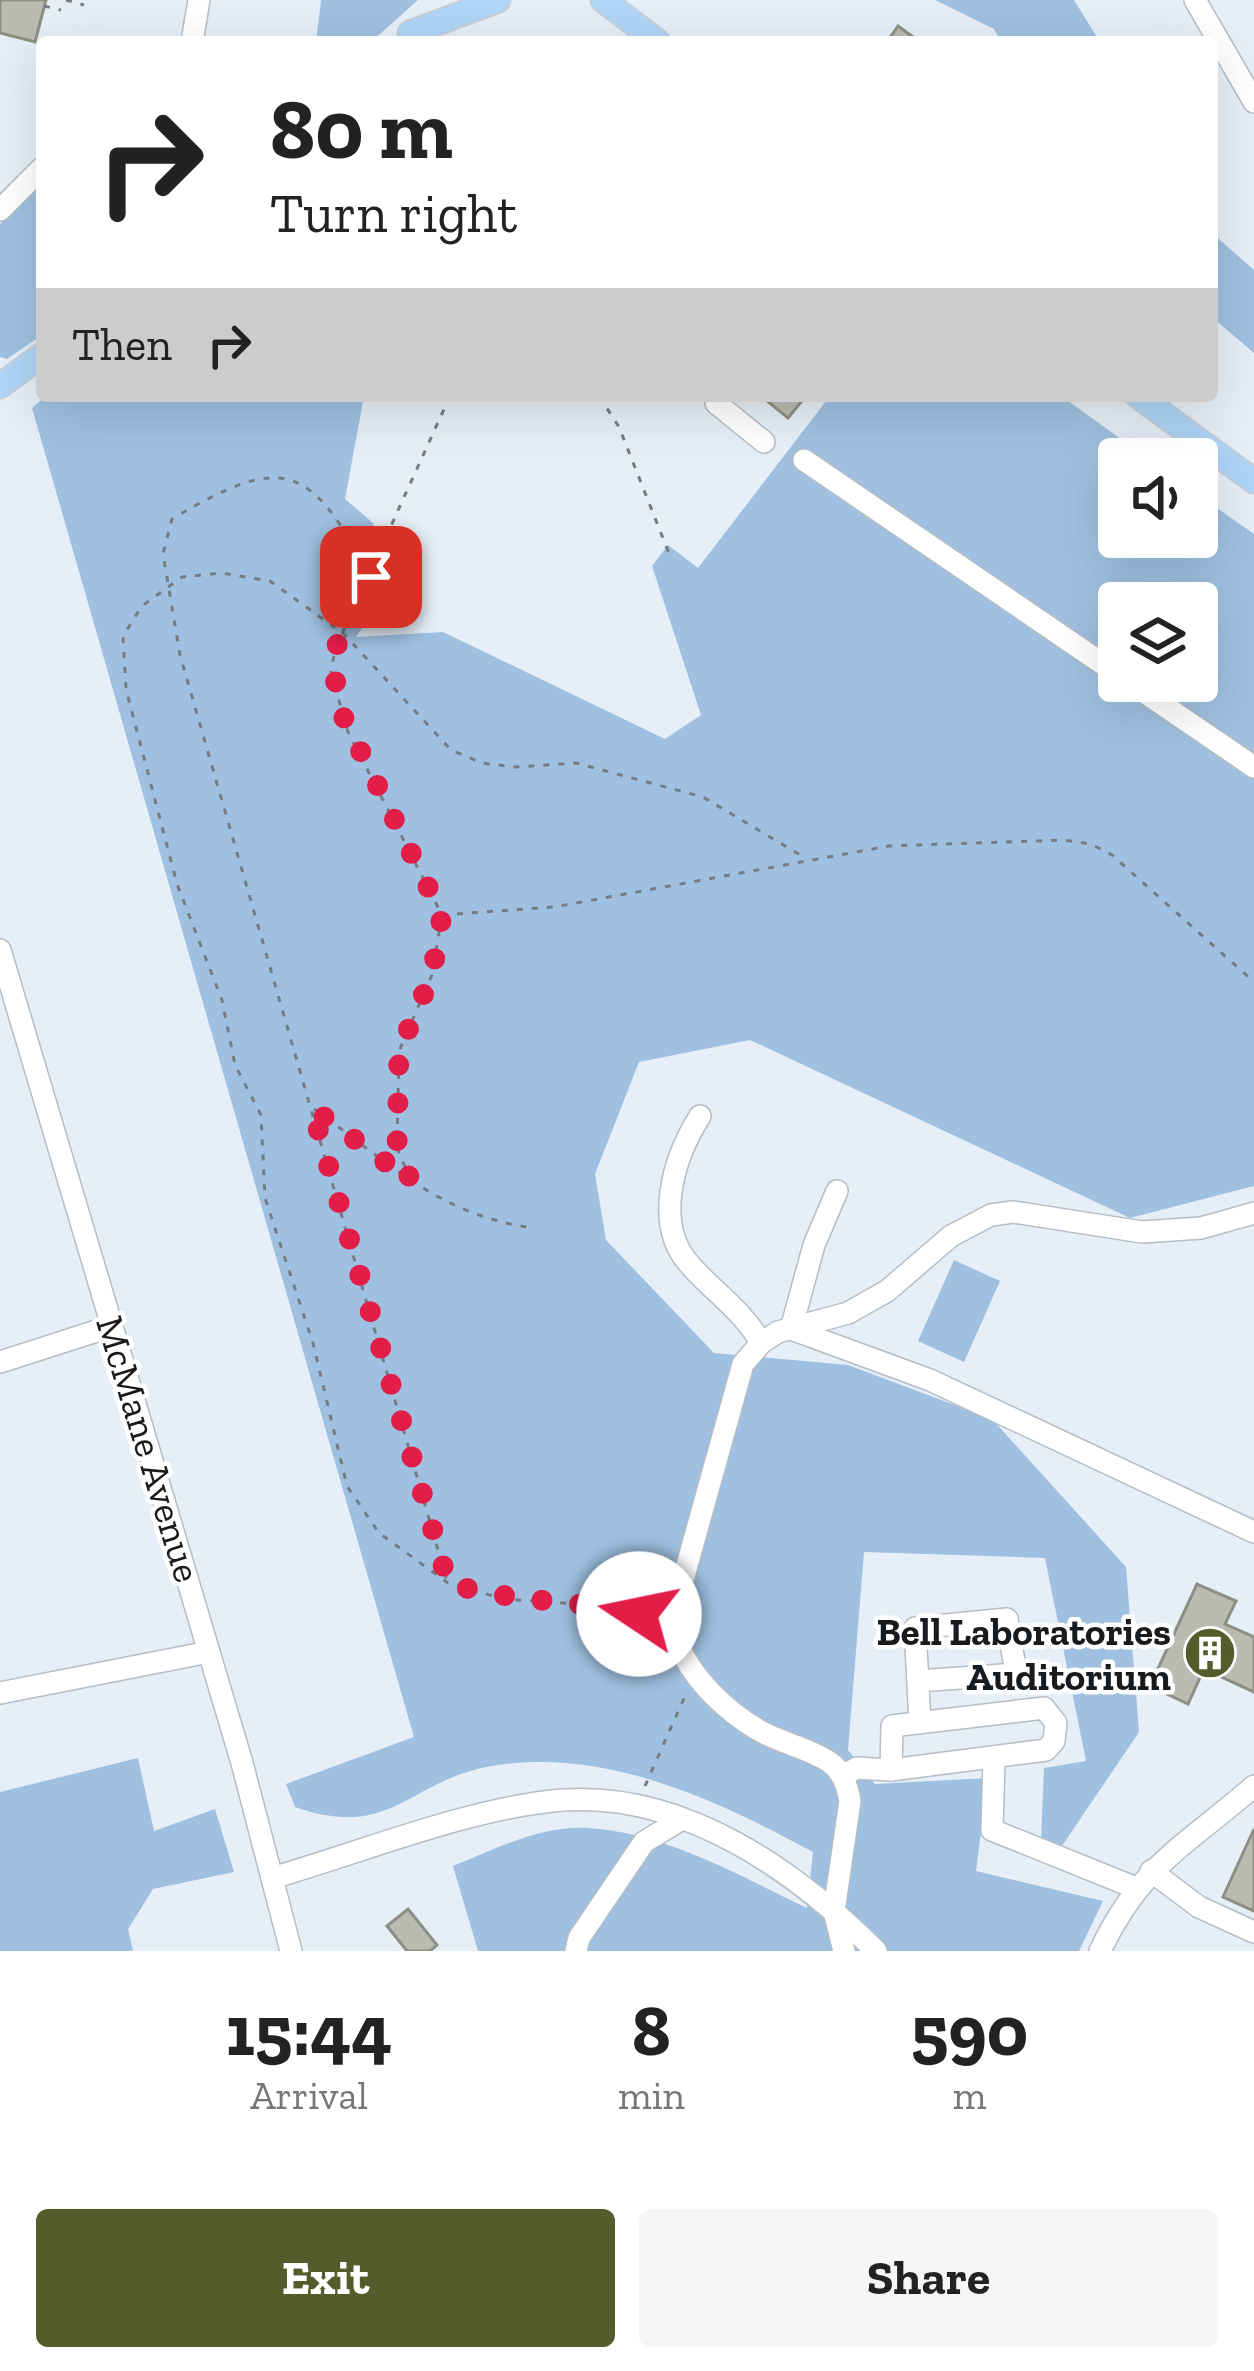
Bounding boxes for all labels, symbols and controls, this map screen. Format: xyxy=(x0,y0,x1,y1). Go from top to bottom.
text: 80 m xyxy=(270,79,453,180)
icon: right xyxy=(72,84,228,240)
text: Turn right xyxy=(270,181,517,246)
icon: right xyxy=(196,312,262,378)
text: Then xyxy=(72,318,172,372)
map controls xyxy=(1098,438,1218,702)
button: sound xyxy=(1098,438,1218,558)
pin xyxy=(320,526,422,628)
icon: arrive xyxy=(338,544,404,610)
button: layers xyxy=(1098,582,1218,702)
street label: McMane Avenue xyxy=(86,1310,212,1588)
position arrow xyxy=(576,1551,702,1677)
place label: Bell Laboratories Auditorium xyxy=(877,1608,1171,1700)
building icon: Bell Laboratories Auditorium xyxy=(1182,1625,1238,1681)
text: 15:44 xyxy=(226,1987,392,2073)
text: 8 xyxy=(632,1987,671,2073)
text: 590 xyxy=(911,1987,1028,2073)
text: Arrival xyxy=(250,2072,368,2119)
text: min xyxy=(618,2072,685,2119)
text: m xyxy=(953,2072,986,2119)
button: Exit xyxy=(36,2209,615,2347)
button: Share xyxy=(639,2209,1218,2347)

